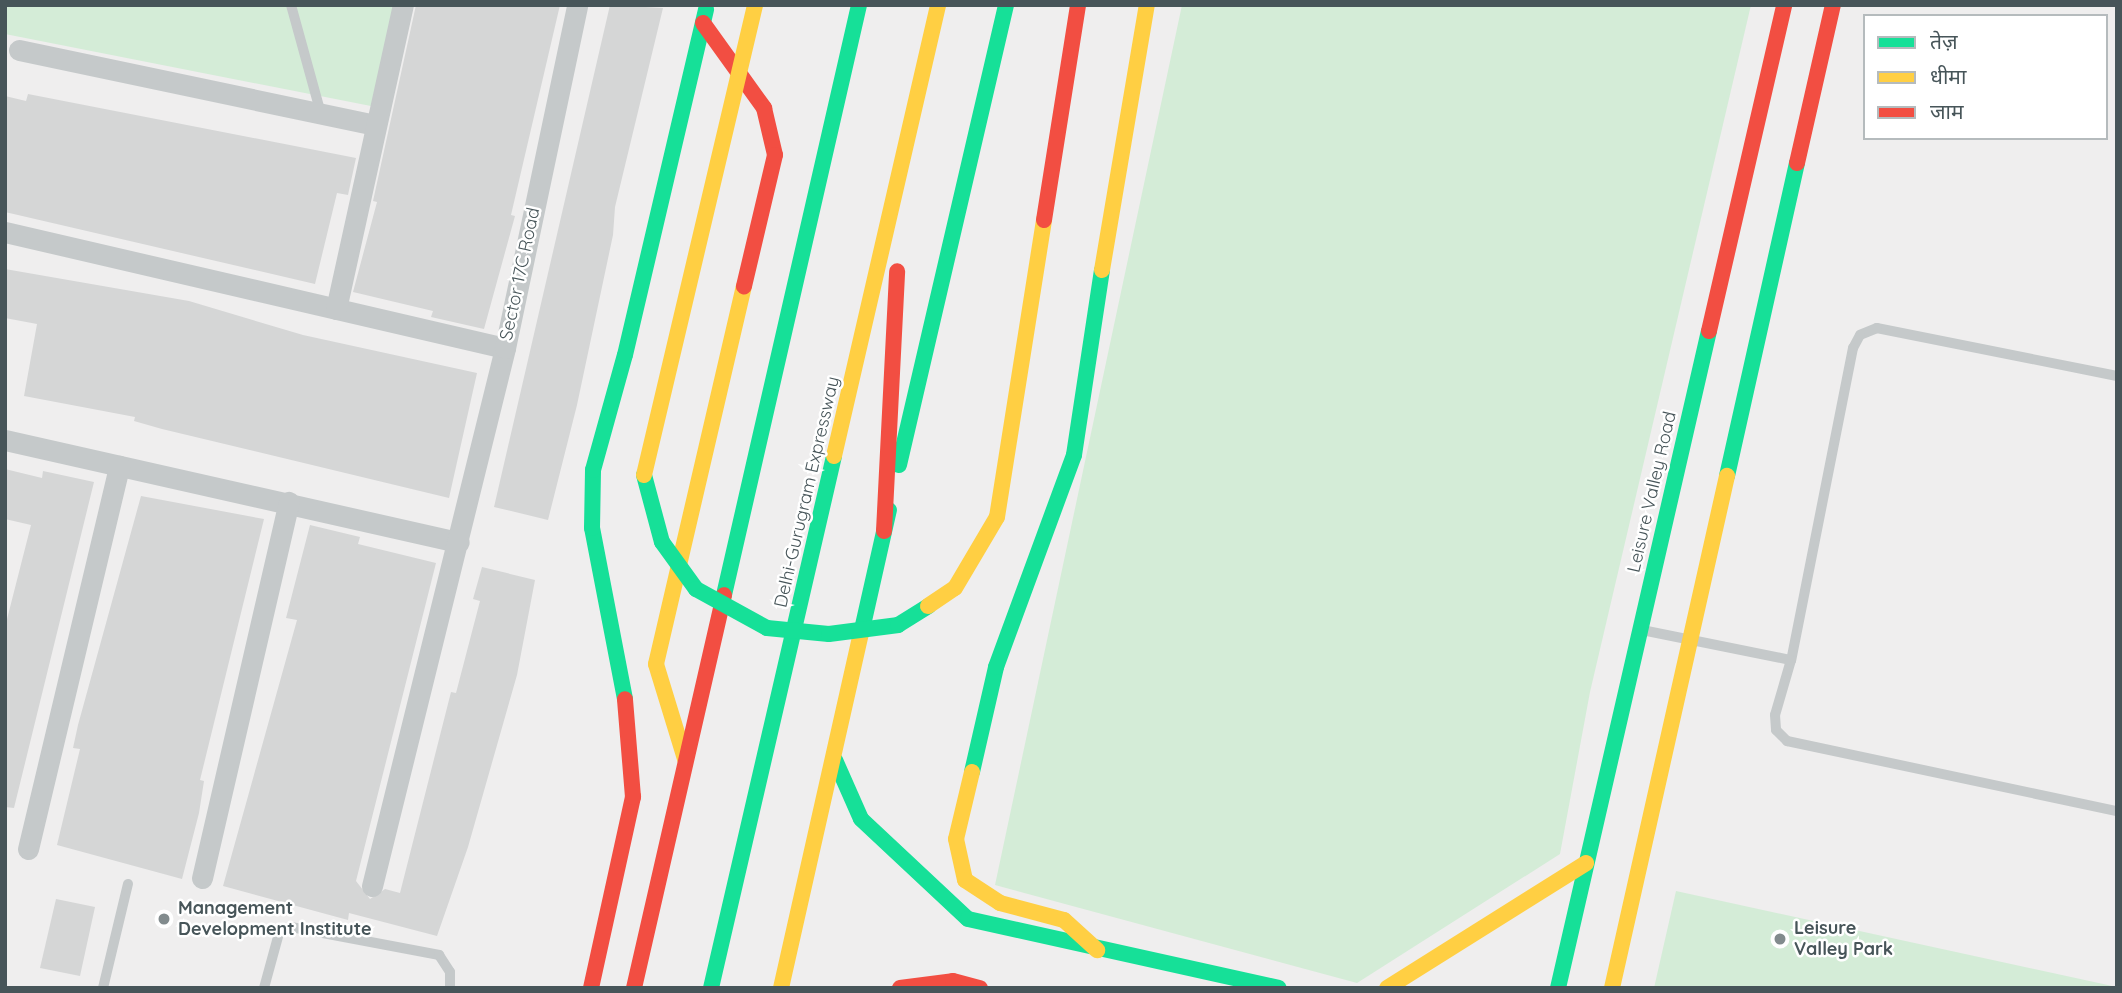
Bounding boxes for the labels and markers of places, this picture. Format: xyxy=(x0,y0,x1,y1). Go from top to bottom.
place label: Management Development Institute xyxy=(178,898,372,940)
marker: Management Development Institute xyxy=(156,911,172,927)
place label: Leisure Valley Park xyxy=(1794,918,1893,960)
marker: Leisure Valley Park xyxy=(1772,931,1788,947)

